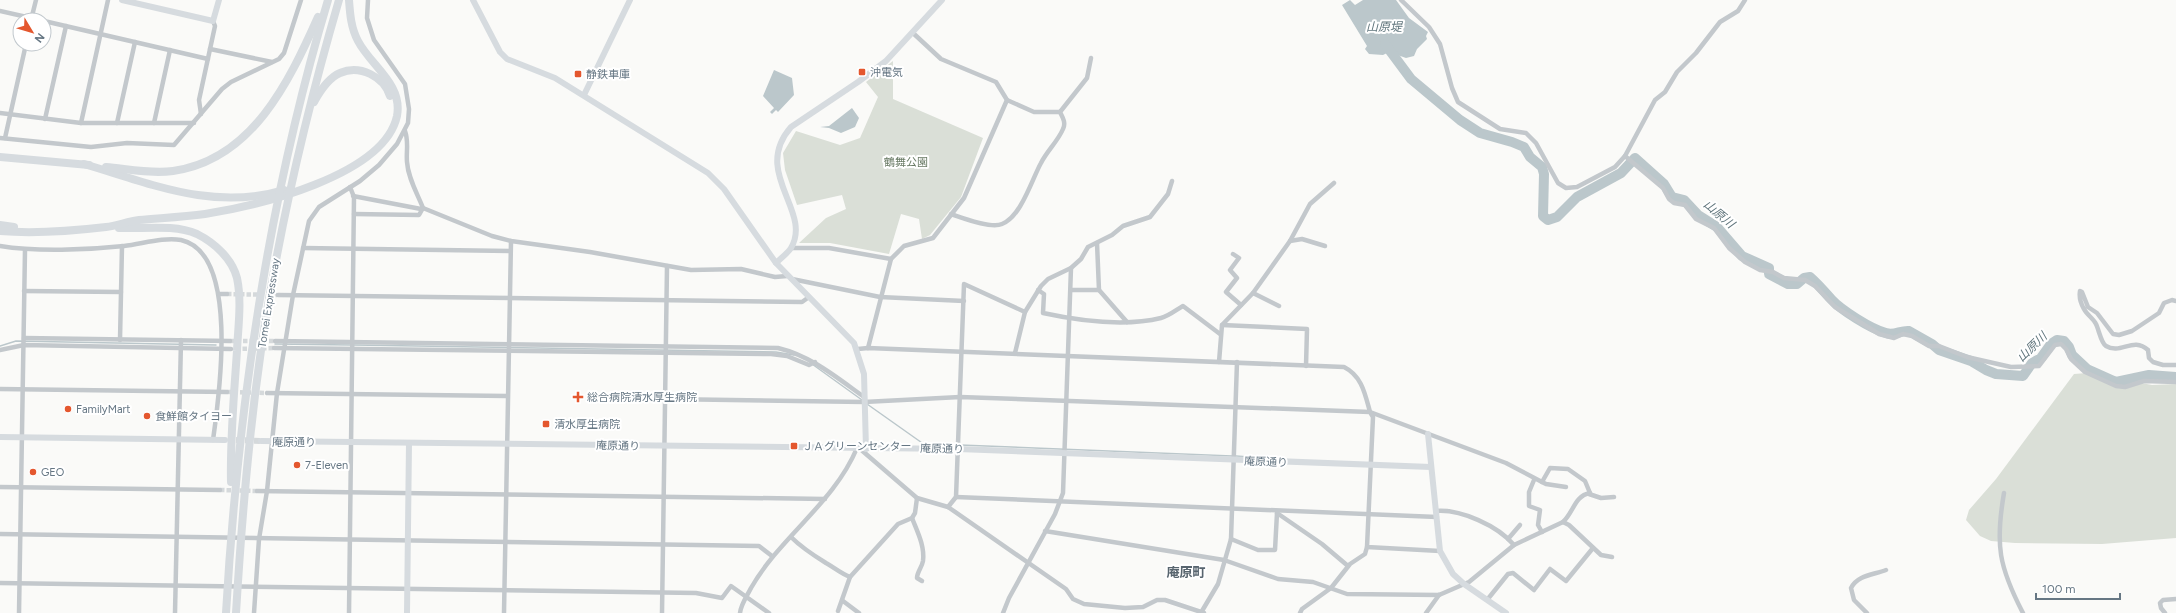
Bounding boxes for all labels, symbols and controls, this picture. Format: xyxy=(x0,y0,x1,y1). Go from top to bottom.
north arrow xyxy=(12,12,52,52)
water label: 山原堤 xyxy=(1366,20,1404,34)
text: N xyxy=(32,30,47,45)
place label: 沖電気 xyxy=(870,66,903,79)
marker: 沖電気 xyxy=(857,67,867,77)
place label: 静鉄車庫 xyxy=(586,68,630,81)
marker: 静鉄車庫 xyxy=(573,69,583,79)
park label: 鶴舞公園 xyxy=(884,156,928,169)
water label: 山原川 xyxy=(1701,197,1739,232)
street label: Tomei Expressway xyxy=(256,257,283,349)
water label: 山原川 xyxy=(2014,328,2051,365)
marker: 総合病院清水厚生病院 xyxy=(572,391,584,403)
place label: 総合病院清水厚生病院 xyxy=(587,391,697,404)
place label: FamilyMart xyxy=(76,403,130,416)
marker: FamilyMart xyxy=(63,404,73,414)
place label: 食鮮館タイヨー xyxy=(155,410,232,423)
marker: 食鮮館タイヨー xyxy=(142,411,152,421)
place label: 清水厚生病院 xyxy=(554,418,620,431)
marker: 清水厚生病院 xyxy=(541,419,551,429)
street label: 庵原通り xyxy=(272,436,316,449)
street label: 庵原通り xyxy=(596,439,640,453)
place label: ＪＡグリーンセンター xyxy=(802,440,911,453)
marker: ＪＡグリーンセンター xyxy=(789,441,799,451)
street label: 庵原通り xyxy=(920,442,964,456)
street label: 庵原通り xyxy=(1244,455,1288,469)
place label: 7-Eleven xyxy=(305,459,348,472)
marker: 7-Eleven xyxy=(292,460,302,470)
place label: GEO xyxy=(41,466,65,479)
marker: GEO xyxy=(28,467,38,477)
district label: 庵原町 xyxy=(1166,565,1206,580)
scale bar xyxy=(2036,575,2120,601)
text: 100 m xyxy=(2042,582,2076,596)

